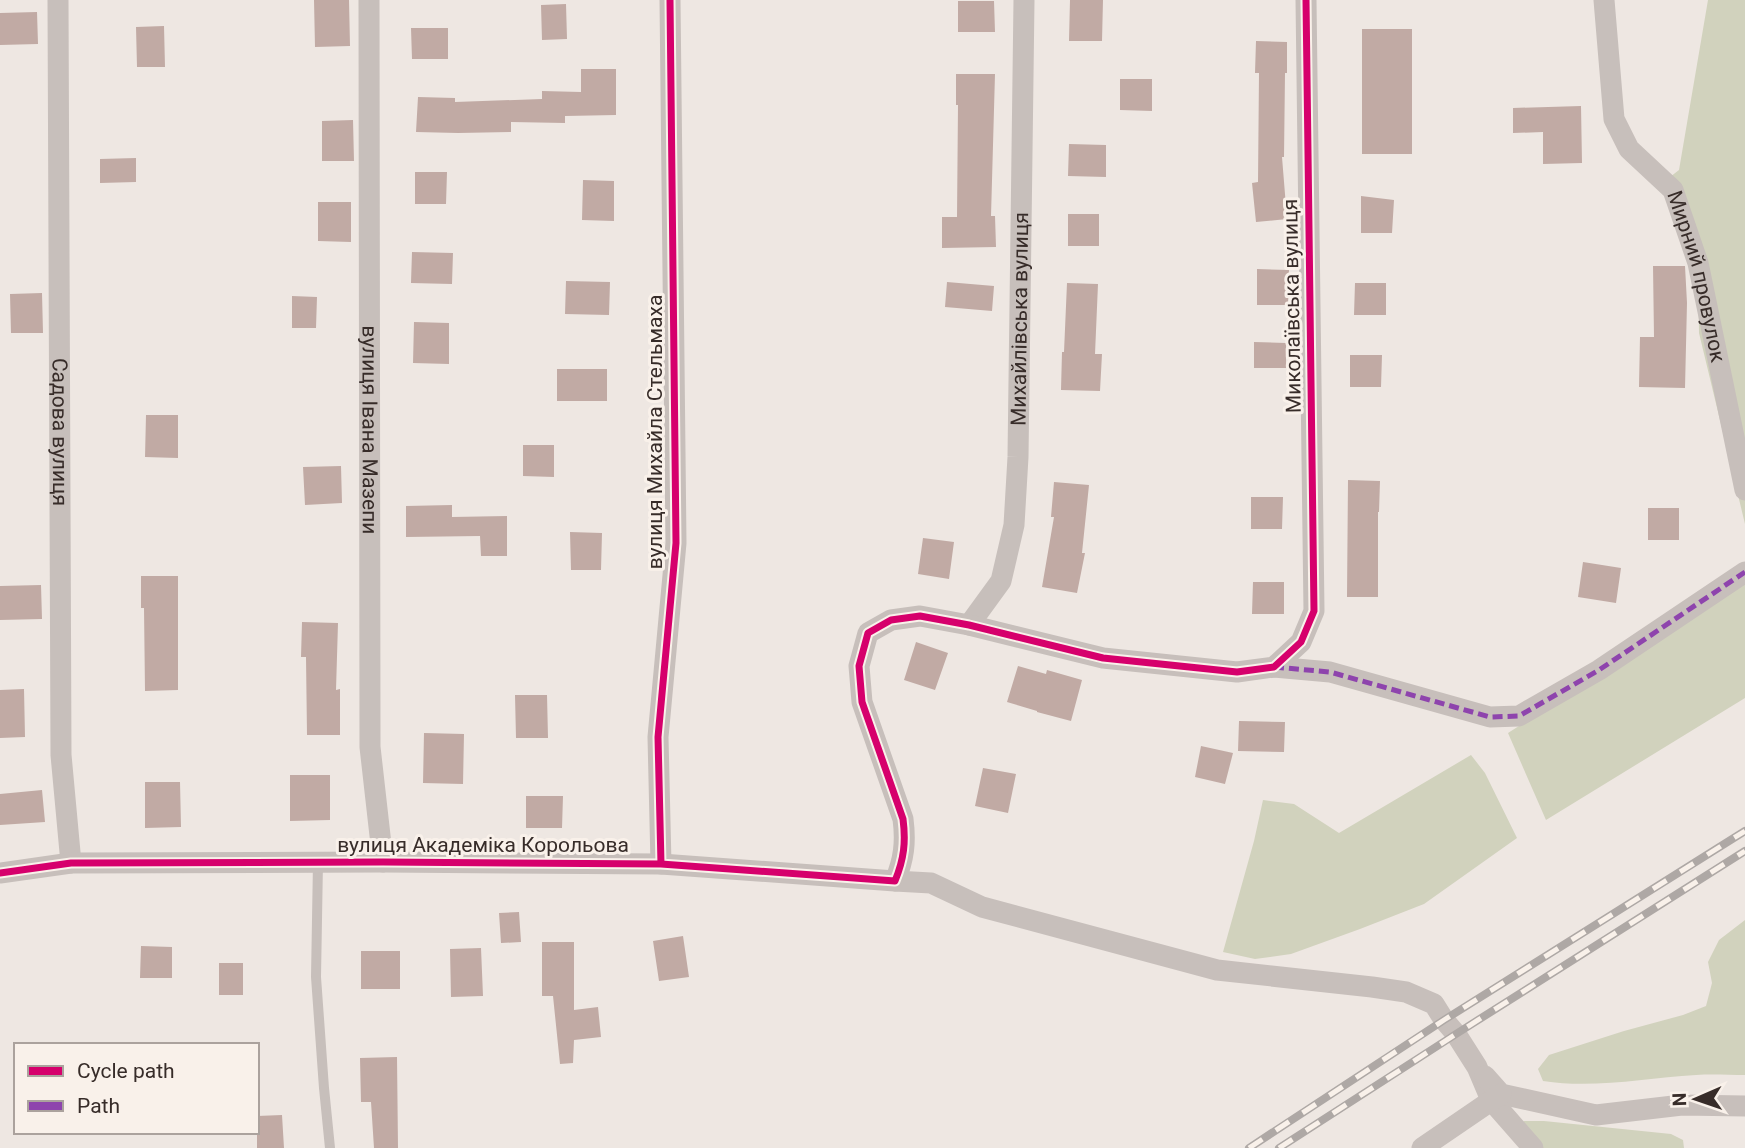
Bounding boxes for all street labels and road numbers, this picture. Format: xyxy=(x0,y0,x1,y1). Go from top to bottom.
street label: Мирний провулок xyxy=(1662,188,1730,365)
street label: Миколаївська вулиця xyxy=(1278,199,1306,413)
street label: Михайлівська вулиця xyxy=(1006,212,1033,426)
street label: вулиця Михайла Стельмаха xyxy=(643,295,667,569)
street label: вулиця Івана Мазепи xyxy=(357,326,382,534)
street label: Садова вулиця xyxy=(47,358,72,506)
street label: вулиця Академіка Корольова xyxy=(337,833,629,857)

